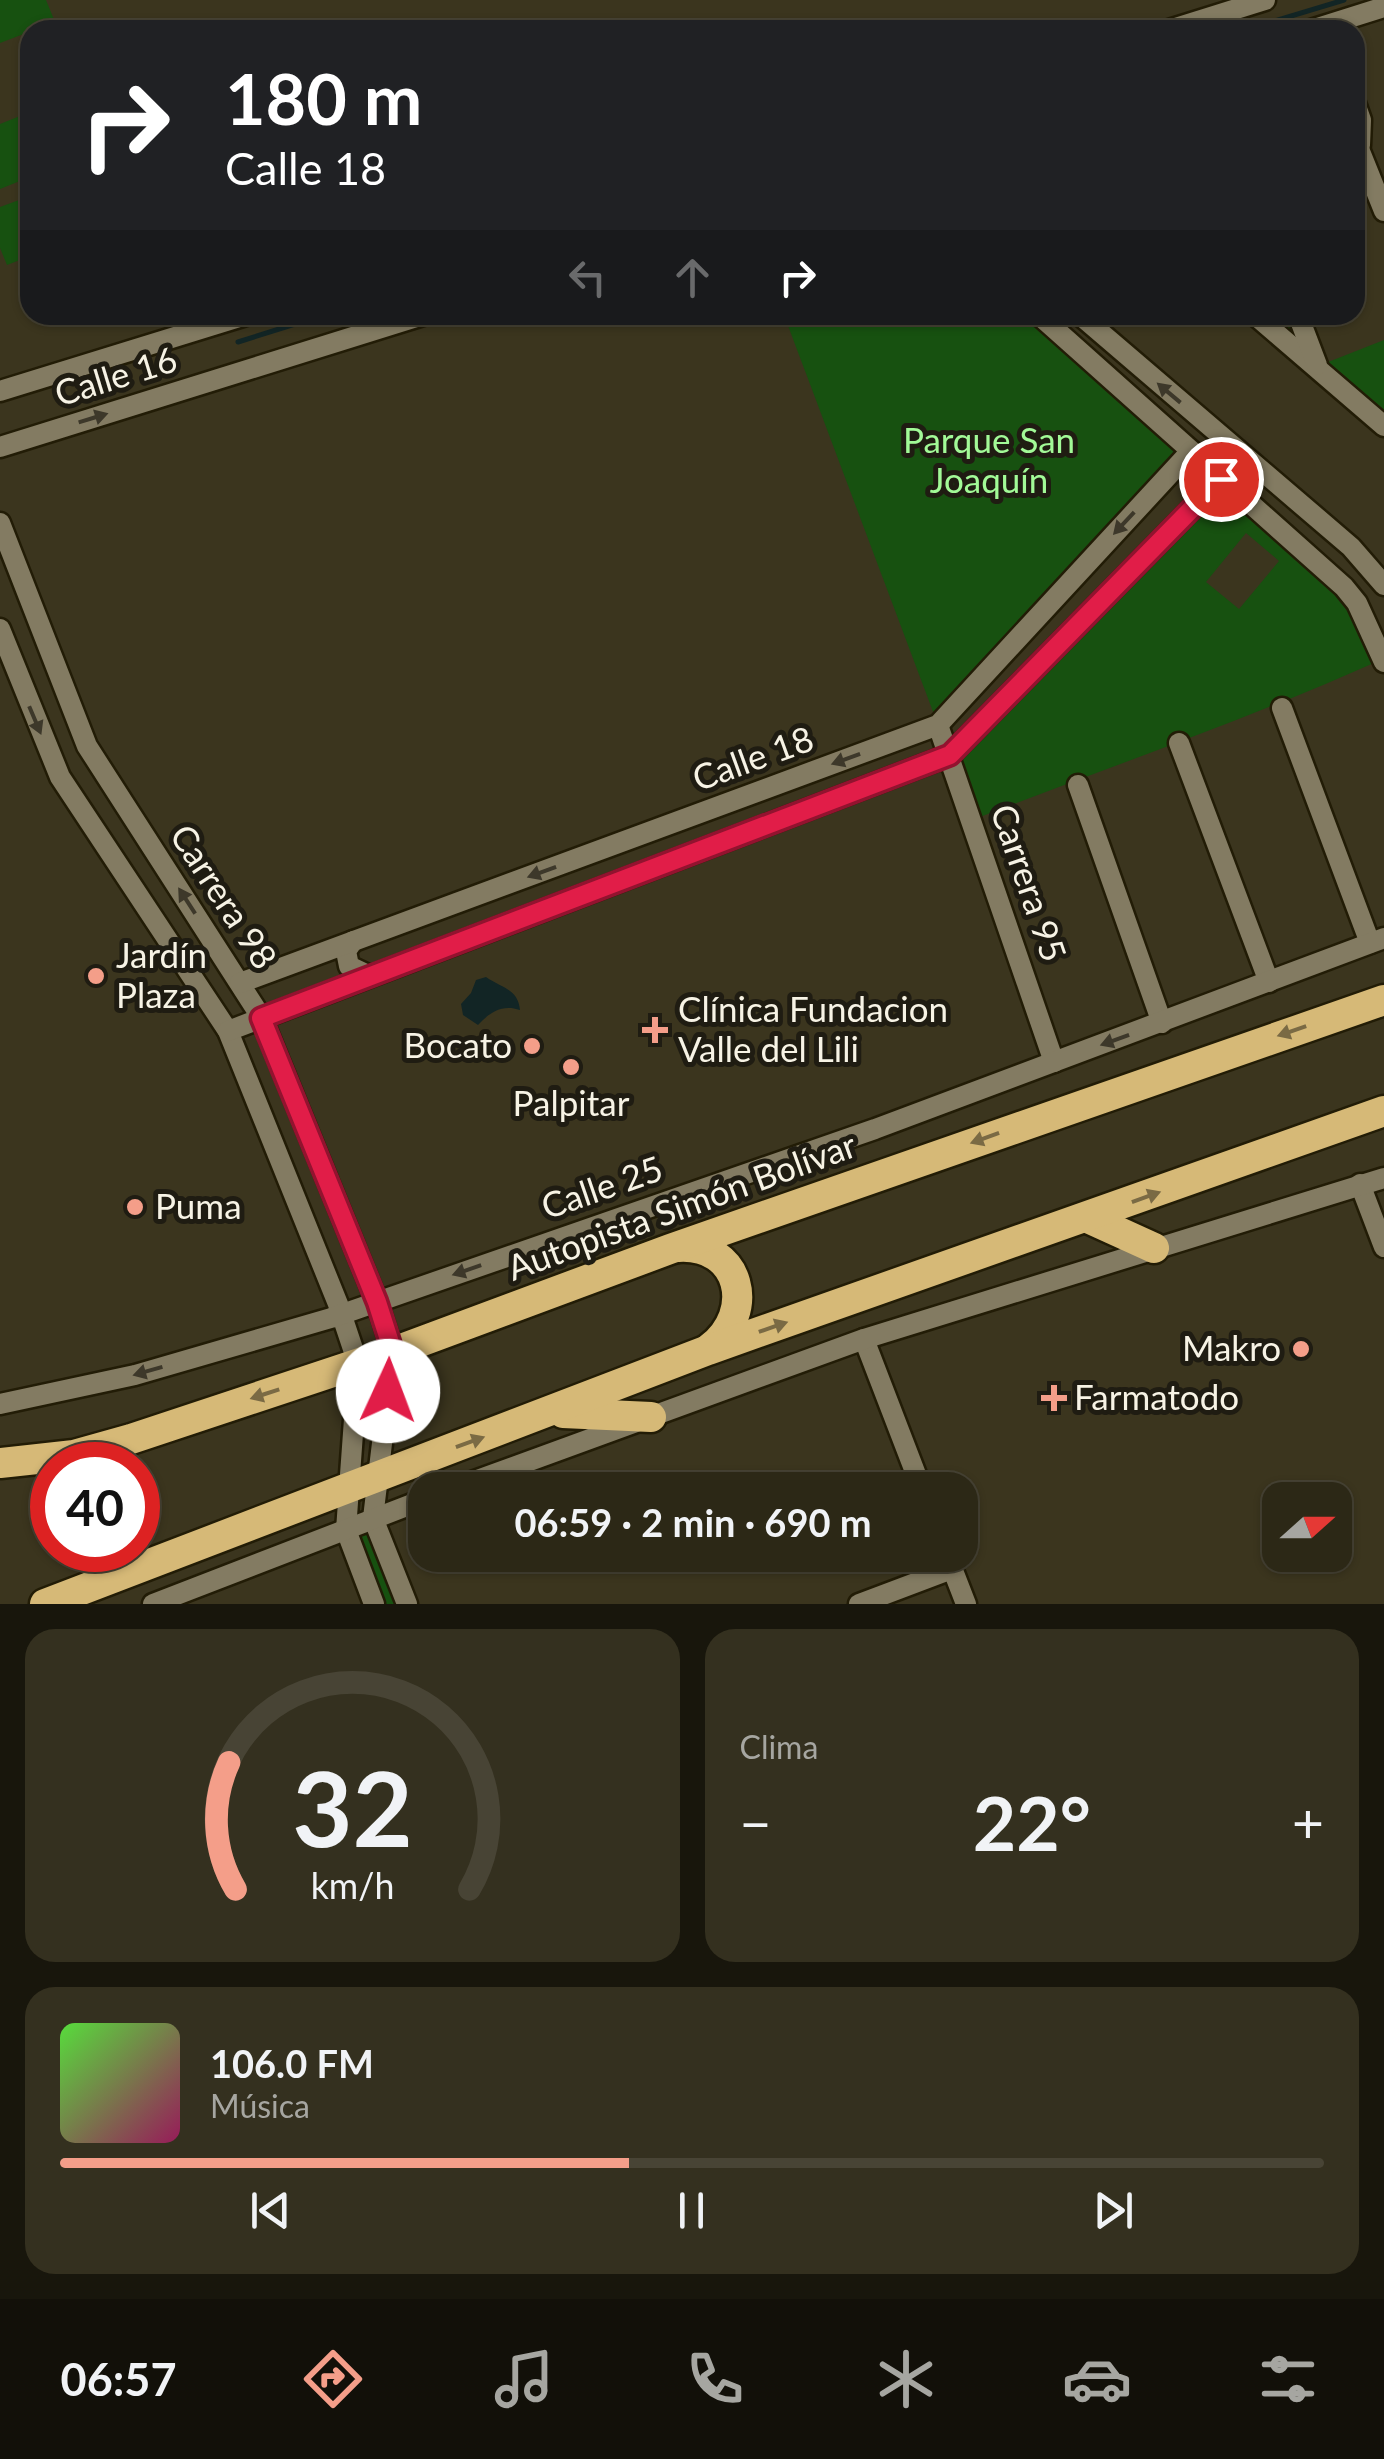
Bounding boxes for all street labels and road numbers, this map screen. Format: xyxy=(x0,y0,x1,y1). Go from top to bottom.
street label: Calle 16 xyxy=(49,337,181,413)
street label: Calle 18 xyxy=(686,716,818,798)
street label: Carrera 95 xyxy=(983,798,1076,966)
street label: Carrera 98 xyxy=(163,816,287,976)
street label: Autopista Simón Bolívar xyxy=(501,1122,862,1288)
street label: Calle 25 xyxy=(535,1146,667,1226)

